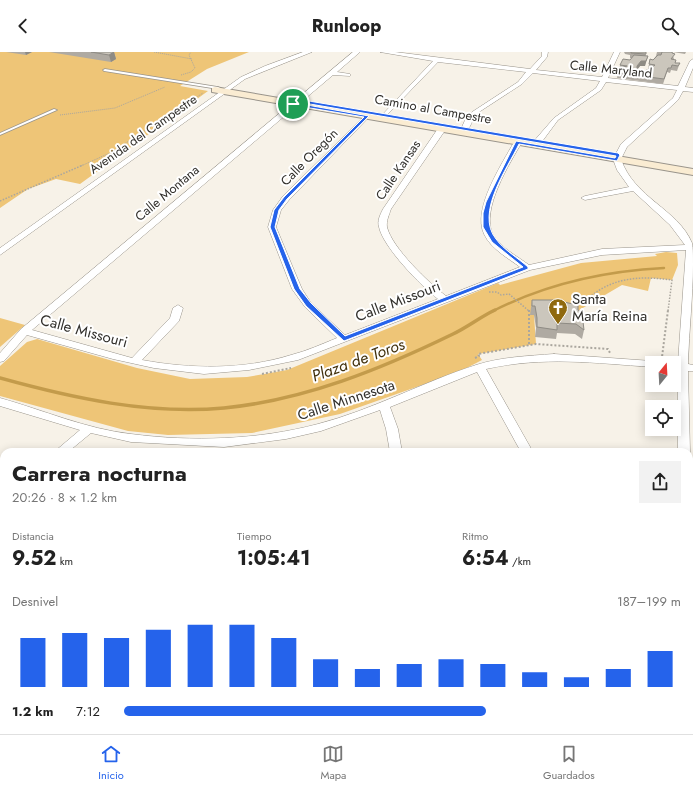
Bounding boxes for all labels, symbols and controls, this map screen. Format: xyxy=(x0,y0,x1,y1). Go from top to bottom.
text: Runloop xyxy=(312,13,381,39)
icon: back xyxy=(12,15,34,37)
icon: search xyxy=(659,15,681,37)
street label: Calle Maryland xyxy=(569,55,653,83)
pin xyxy=(276,87,310,121)
street label: Avenida del Campestre xyxy=(85,89,201,178)
street label: Camino al Campestre xyxy=(373,89,493,129)
icon: arrive xyxy=(282,93,304,115)
street label: Calle Oregón xyxy=(276,124,342,190)
street label: Calle Kansas xyxy=(371,136,425,204)
street label: Calle Montana xyxy=(131,160,203,226)
street label: Calle Missouri xyxy=(352,275,444,327)
place label: Santa María Reina xyxy=(572,288,647,327)
church icon: Santa María Reina xyxy=(547,297,569,325)
street label: Calle Missouri xyxy=(38,309,130,353)
water label: Plaza de Toros xyxy=(308,332,408,387)
north arrow xyxy=(645,356,681,392)
map controls xyxy=(645,356,681,436)
street label: Calle Minnesota xyxy=(294,374,398,426)
button: locate xyxy=(645,400,681,436)
text: Carrera nocturna xyxy=(12,457,187,489)
button: share xyxy=(639,461,681,503)
text: 20:26 · 8 × 1.2 km xyxy=(12,488,117,507)
text: Distancia xyxy=(12,528,54,544)
text: Tiempo xyxy=(237,528,272,544)
text: Ritmo xyxy=(462,528,488,544)
text: 9.52 xyxy=(12,544,56,573)
text: 1:05:41 xyxy=(237,544,310,573)
text: 6:54 xyxy=(462,544,509,573)
text: km xyxy=(56,553,73,569)
text: /km xyxy=(509,553,531,569)
text: Desnivel xyxy=(12,592,58,611)
text: 187–199 m xyxy=(617,592,681,611)
text: 1.2 km xyxy=(12,702,53,721)
text: 7:12 xyxy=(76,702,100,721)
tab: Inicio xyxy=(98,743,124,783)
tab: Mapa xyxy=(321,743,346,783)
tab: Guardados xyxy=(543,743,595,783)

